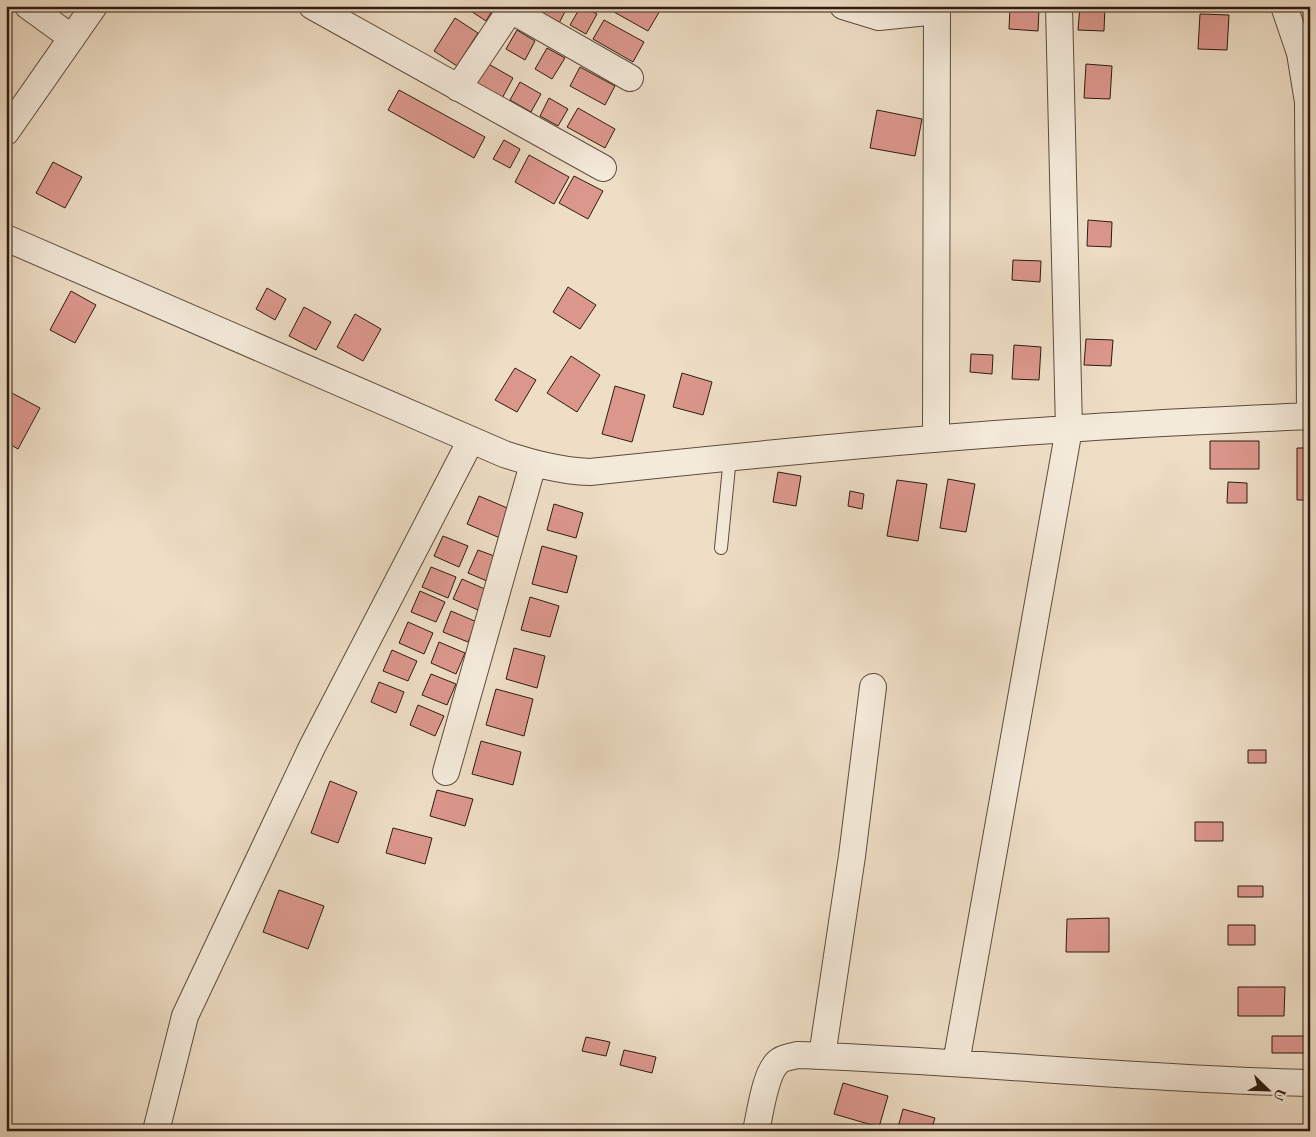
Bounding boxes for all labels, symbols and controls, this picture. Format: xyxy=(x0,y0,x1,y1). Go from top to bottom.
north arrow xyxy=(1244,1064,1294,1114)
text: U xyxy=(1268,1086,1290,1104)

